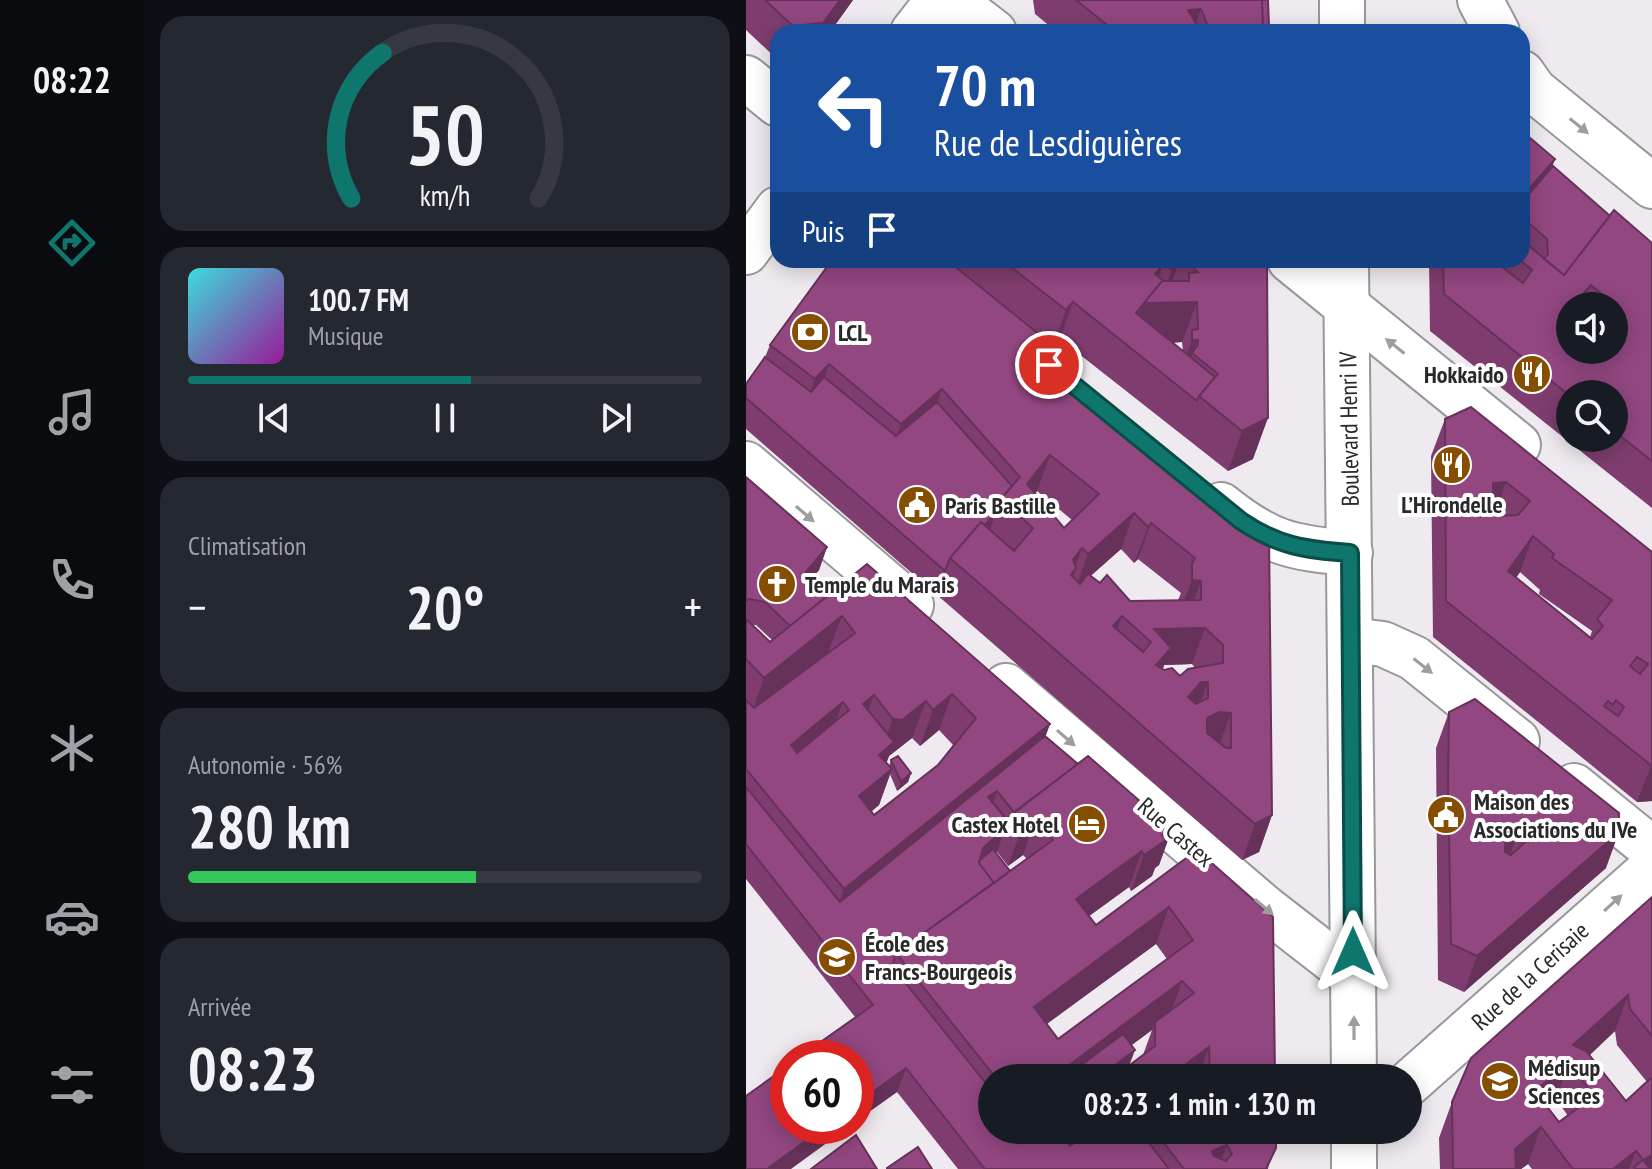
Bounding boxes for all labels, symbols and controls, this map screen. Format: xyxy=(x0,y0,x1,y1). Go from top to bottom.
text: 70 m xyxy=(934,49,1036,121)
text: 08:22 xyxy=(33,56,111,103)
icon: left xyxy=(802,56,906,160)
text: 50 xyxy=(405,80,485,188)
one-way arrow xyxy=(1568,117,1588,134)
text: Rue de Lesdiguières xyxy=(934,119,1182,166)
text: km/h xyxy=(420,177,470,214)
icon: arrive xyxy=(860,208,904,252)
text: Puis xyxy=(802,211,844,250)
icon: directions xyxy=(44,215,100,271)
text: 100.7 FM xyxy=(308,280,409,319)
map controls xyxy=(1556,292,1628,452)
button: sound xyxy=(1556,292,1628,364)
bank icon: LCL xyxy=(789,311,831,353)
place label: LCL xyxy=(838,317,868,348)
text: Musique xyxy=(308,319,384,352)
pin xyxy=(1015,331,1083,399)
one-way arrow xyxy=(1385,339,1405,355)
icon: arrive xyxy=(1027,343,1071,387)
street label: Boulevard Henri IV xyxy=(1332,350,1366,507)
restaurant icon: Hokkaido xyxy=(1511,353,1553,395)
place label: Hokkaido xyxy=(1424,359,1504,390)
button: search xyxy=(1556,380,1628,452)
icon: music xyxy=(44,384,100,440)
icon: previous xyxy=(252,396,296,440)
icon: pause xyxy=(423,396,467,440)
icon: next xyxy=(594,396,638,440)
restaurant icon: L’Hirondelle xyxy=(1431,444,1473,486)
public building icon: Paris Bastille xyxy=(896,484,938,526)
place label: L’Hirondelle xyxy=(1401,489,1503,520)
place label: Paris Bastille xyxy=(945,490,1056,521)
one-way arrow xyxy=(795,505,815,522)
text: Climatisation xyxy=(188,529,306,562)
icon: phone xyxy=(44,552,100,608)
church icon: Temple du Marais xyxy=(756,563,798,605)
text: 20° xyxy=(405,568,485,646)
place label: Temple du Marais xyxy=(805,569,955,600)
text: − xyxy=(188,578,206,635)
text: + xyxy=(684,578,702,635)
one-way arrow xyxy=(1413,657,1433,674)
icon: climate xyxy=(44,720,100,776)
one-way arrow xyxy=(1056,729,1076,746)
text: Autonomie · 56% xyxy=(188,748,342,781)
place label: Maison des Associations du IVe xyxy=(1473,786,1637,845)
text: 280 km xyxy=(188,787,351,865)
street label: Rue Castex xyxy=(1131,790,1221,874)
public building icon: Maison des Associations du IVe xyxy=(1425,794,1467,836)
hotel icon: Castex Hotel xyxy=(1066,803,1108,845)
place label: Castex Hotel xyxy=(952,809,1059,840)
icon: car xyxy=(44,889,100,945)
one-way arrow xyxy=(1604,894,1623,912)
one-way arrow xyxy=(1254,898,1274,915)
position arrow xyxy=(1311,910,1395,994)
street label: Rue de la Cerisaie xyxy=(1465,915,1595,1037)
place label: École des Francs-Bourgeois xyxy=(865,928,1012,987)
school or university icon: École des Francs-Bourgeois xyxy=(816,936,858,978)
text: Arrivée xyxy=(188,990,252,1023)
one-way arrow xyxy=(1348,1015,1360,1040)
text: 08:23 xyxy=(188,1029,318,1107)
speed limit sign: 60 xyxy=(770,1040,874,1144)
place label: Médisup Sciences xyxy=(1528,1052,1600,1111)
icon: filters xyxy=(44,1057,100,1113)
school or university icon: Médisup Sciences xyxy=(1479,1060,1521,1102)
text: 08:23 · 1 min · 130 m xyxy=(1084,1084,1316,1123)

